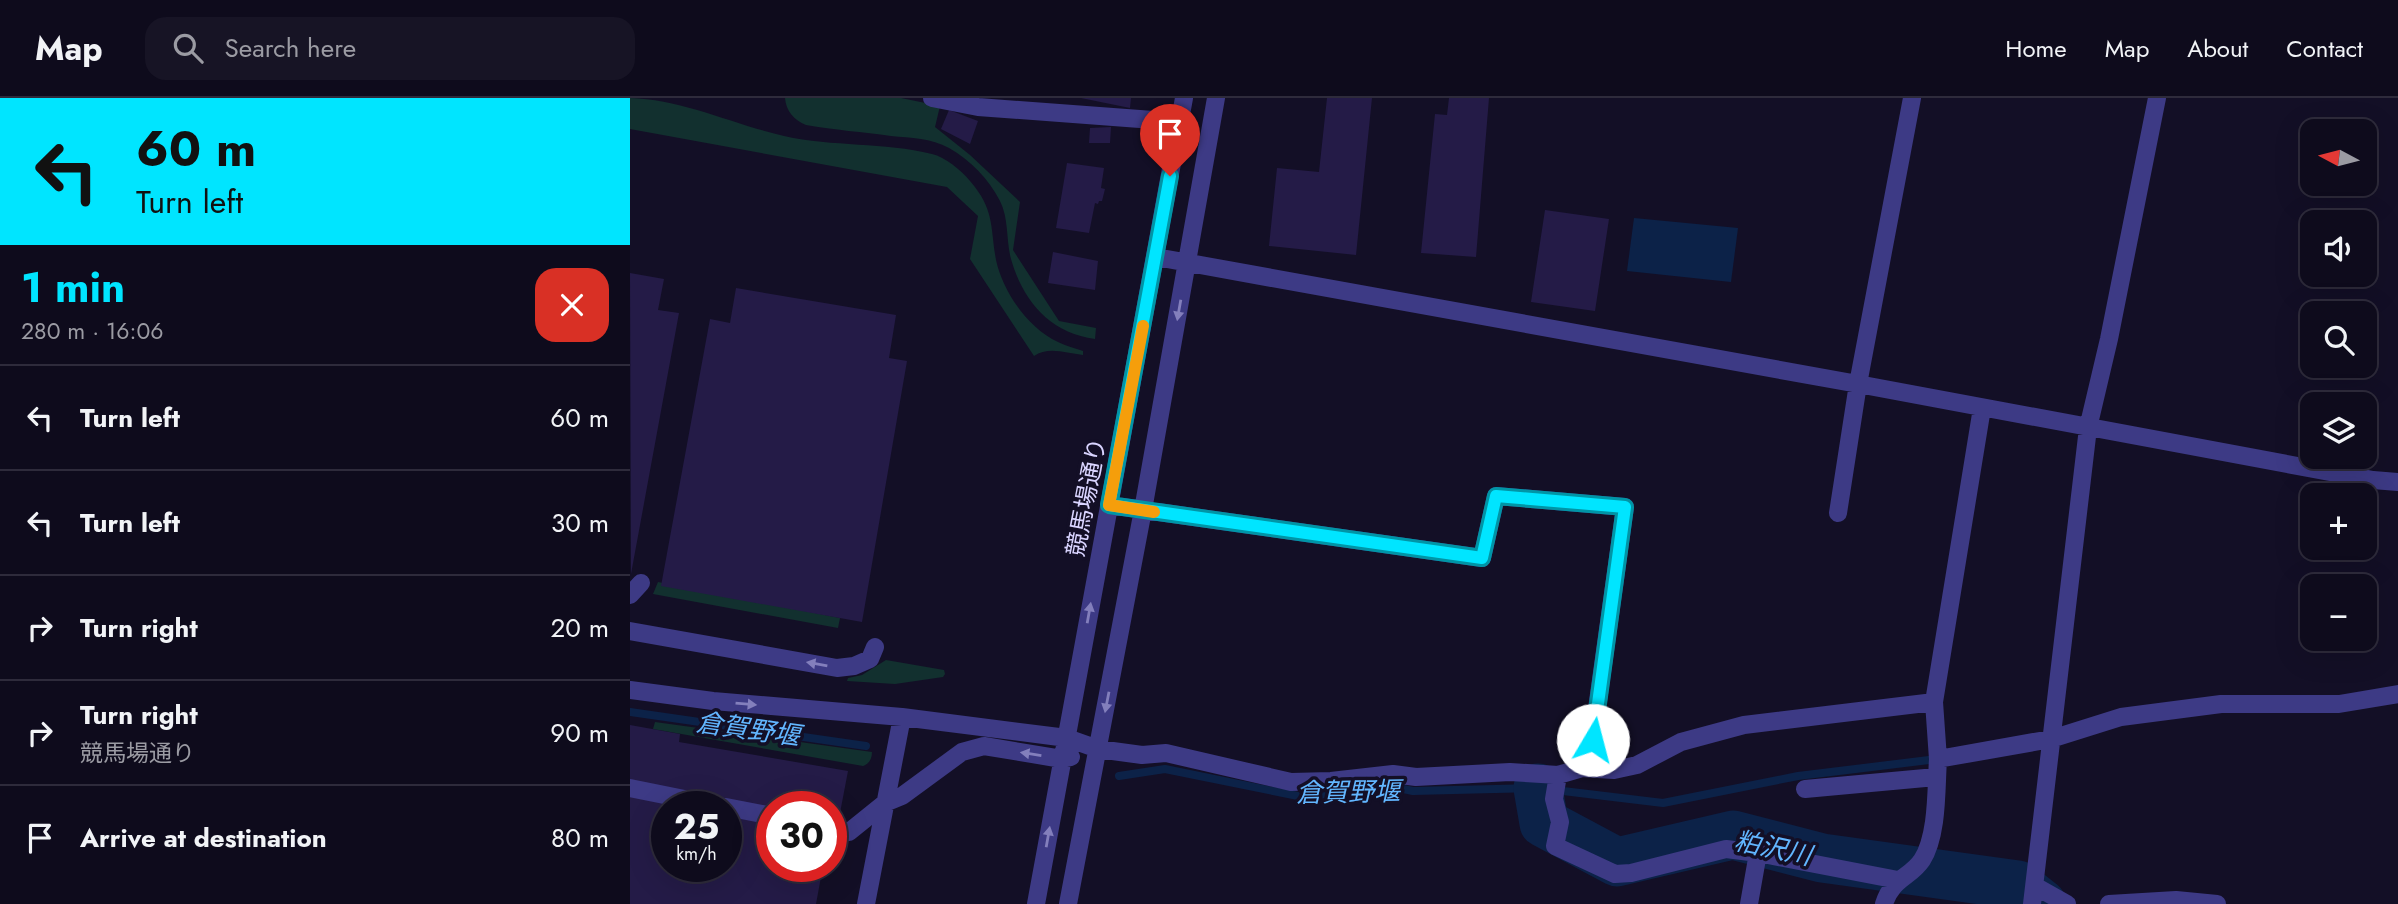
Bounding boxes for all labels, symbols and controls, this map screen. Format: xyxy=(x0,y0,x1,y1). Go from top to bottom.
search box xyxy=(145,17,635,80)
text: Map xyxy=(35,25,103,72)
icon: search xyxy=(169,29,207,67)
text: Search here xyxy=(225,29,356,67)
text: Home xyxy=(2005,31,2067,66)
text: Map xyxy=(2105,31,2149,66)
text: About xyxy=(2187,31,2248,66)
text: Contact xyxy=(2286,31,2363,66)
pin xyxy=(1140,104,1200,176)
text: 60 m xyxy=(136,114,256,184)
icon: arrive xyxy=(1151,115,1189,153)
north arrow xyxy=(2300,119,2376,196)
map controls xyxy=(2300,119,2377,651)
icon: left xyxy=(21,126,112,217)
text: Turn left xyxy=(136,179,243,225)
button: sound xyxy=(2300,210,2377,287)
text: 1 min xyxy=(21,257,125,318)
button: close xyxy=(535,268,609,342)
one-way arrow xyxy=(1173,299,1184,321)
button: search xyxy=(2300,301,2377,378)
text: 280 m · 16:06 xyxy=(21,314,164,348)
button: layers xyxy=(2300,392,2377,469)
icon: left xyxy=(21,399,59,437)
text: Turn left xyxy=(80,399,180,437)
text: 60 m xyxy=(550,399,609,437)
street label: 競馬場通り xyxy=(1057,435,1115,559)
button: + xyxy=(2300,483,2377,560)
icon: left xyxy=(21,504,59,542)
text: Turn left xyxy=(80,504,180,542)
text: 30 m xyxy=(551,504,609,542)
button: − xyxy=(2300,574,2377,651)
one-way arrow xyxy=(1084,602,1095,624)
icon: right xyxy=(21,609,59,647)
text: Turn right xyxy=(80,609,198,647)
text: 20 m xyxy=(551,609,609,647)
one-way arrow xyxy=(806,659,828,670)
one-way arrow xyxy=(1101,691,1112,713)
text: Turn right xyxy=(80,696,198,734)
one-way arrow xyxy=(736,699,758,710)
water label: 倉賀野堰 xyxy=(694,703,806,756)
position arrow xyxy=(1556,703,1630,777)
icon: right xyxy=(21,714,59,752)
text: 90 m xyxy=(550,714,609,752)
text: 競馬場通り xyxy=(80,736,195,770)
one-way arrow xyxy=(1020,748,1042,759)
water label: 倉賀野堰 xyxy=(1296,772,1404,812)
speed limit sign: 30 xyxy=(756,791,847,882)
text: 25 xyxy=(674,802,719,852)
icon: arrive xyxy=(21,819,59,857)
text: Arrive at destination xyxy=(80,819,327,857)
text: 80 m xyxy=(551,819,609,857)
water label: 粕沢川 xyxy=(1731,821,1818,875)
one-way arrow xyxy=(1043,826,1054,848)
text: km/h xyxy=(676,841,717,867)

